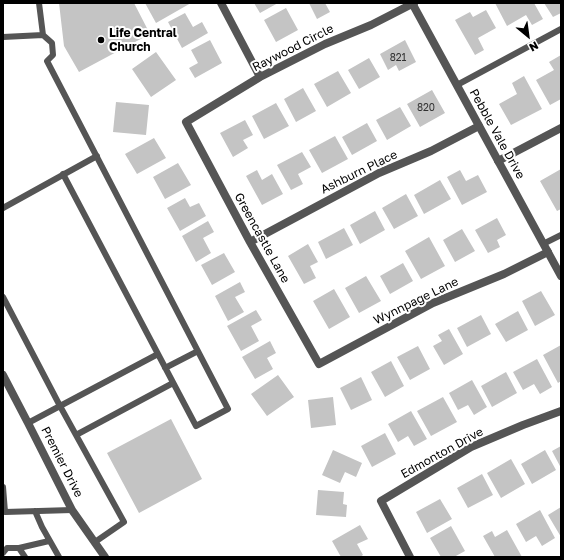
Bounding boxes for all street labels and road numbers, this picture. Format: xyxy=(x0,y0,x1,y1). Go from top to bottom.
street label: Raywood Circle xyxy=(250,21,336,75)
street label: Pebble Vale Drive xyxy=(466,86,528,182)
street label: Ashburn Place xyxy=(318,147,400,197)
street label: Greencastle Lane xyxy=(231,191,293,285)
street label: Wynnpage Lane xyxy=(371,274,461,328)
street label: Premier Drive xyxy=(38,424,86,500)
street label: Edmonton Drive xyxy=(398,424,486,482)

